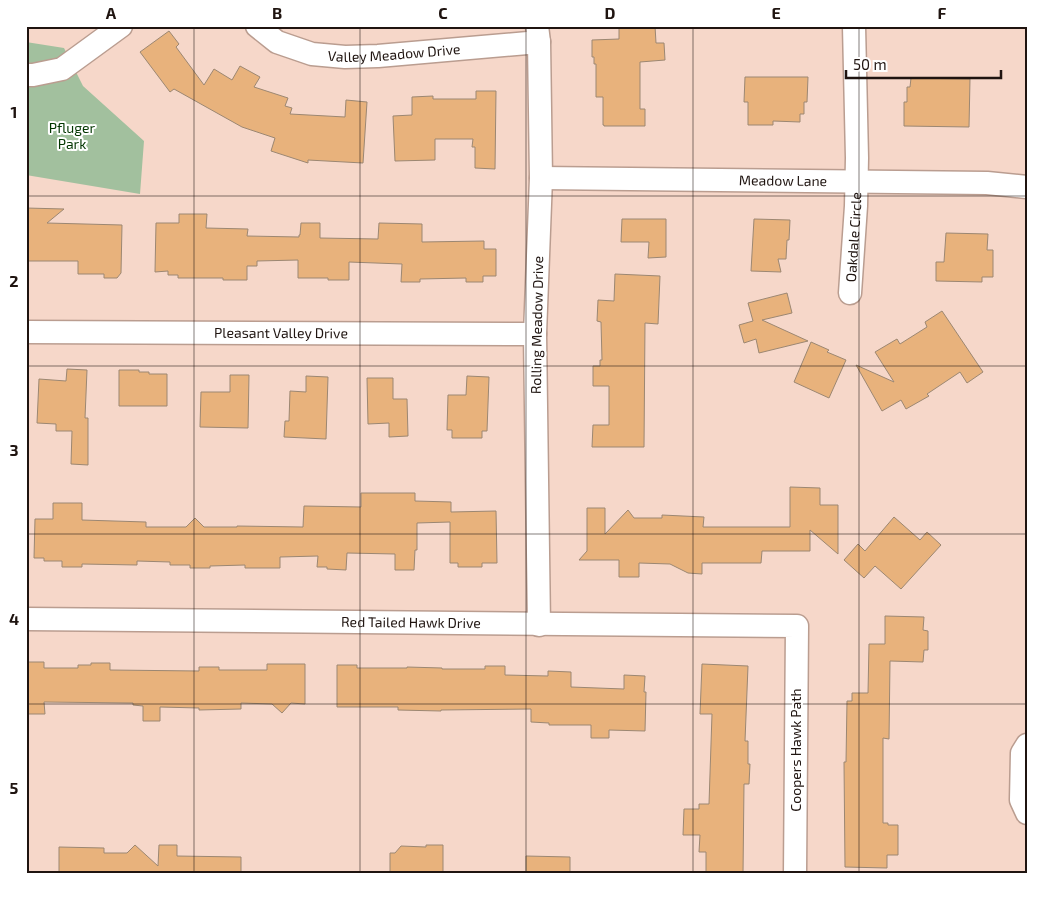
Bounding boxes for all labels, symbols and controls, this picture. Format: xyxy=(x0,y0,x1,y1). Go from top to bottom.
text: A xyxy=(106,3,117,22)
text: B xyxy=(272,3,282,22)
text: C xyxy=(438,3,448,22)
text: D xyxy=(605,3,616,22)
text: E xyxy=(771,3,781,22)
text: F xyxy=(938,3,947,22)
street label: Valley Meadow Drive xyxy=(327,40,461,65)
scale bar xyxy=(846,48,1000,80)
text: 50 m xyxy=(853,55,887,73)
text: 1 xyxy=(11,102,17,121)
park label: Pfluger Park xyxy=(49,119,96,152)
street label: Meadow Lane xyxy=(739,171,827,189)
street label: Oakdale Circle xyxy=(842,192,864,283)
street label: Rolling Meadow Drive xyxy=(527,256,546,394)
text: 2 xyxy=(9,271,19,290)
street label: Pleasant Valley Drive xyxy=(214,324,348,341)
text: 3 xyxy=(9,440,19,459)
text: 4 xyxy=(9,609,19,628)
street label: Red Tailed Hawk Drive xyxy=(341,613,481,631)
street label: Coopers Hawk Path xyxy=(787,688,804,812)
text: 5 xyxy=(10,778,19,797)

